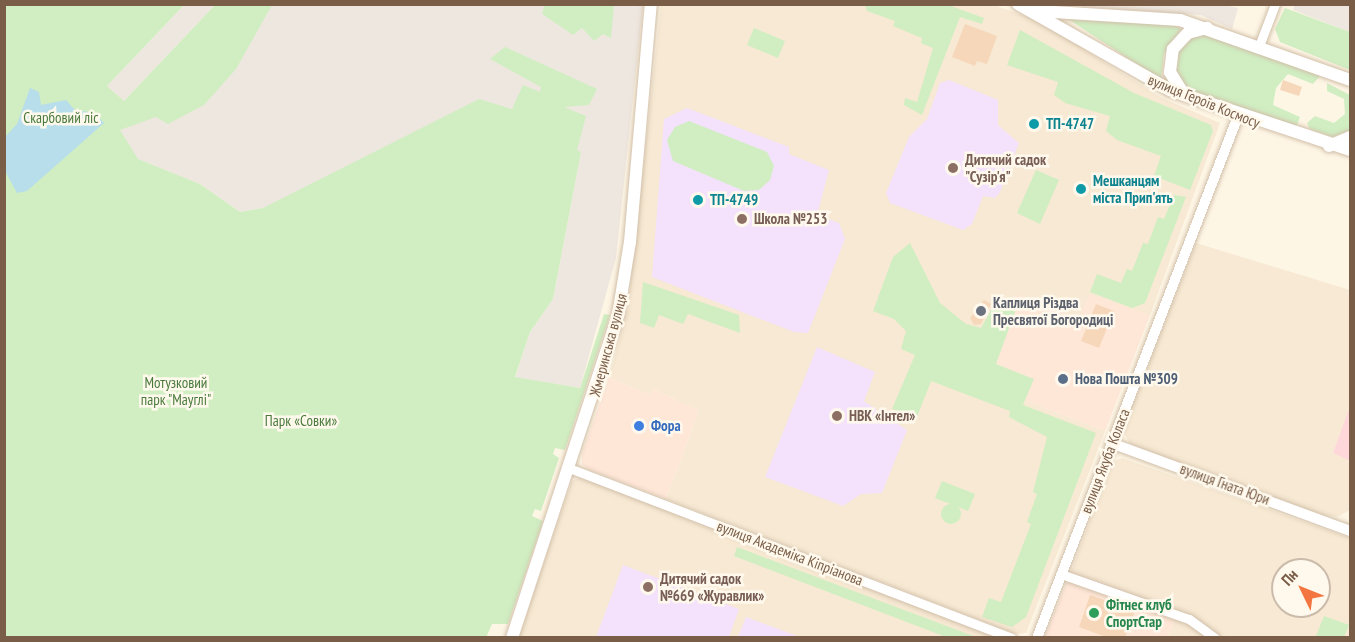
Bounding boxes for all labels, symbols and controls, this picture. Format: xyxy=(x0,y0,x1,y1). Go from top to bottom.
street label: вулиця Героїв Космосу xyxy=(1145,70,1263,132)
park label: Скарбовий ліс xyxy=(23,109,99,127)
place label: ТП-4747 xyxy=(1046,115,1094,133)
marker: ТП-4747 xyxy=(1027,117,1041,131)
place label: Дитячий садок "Сузір'я" xyxy=(965,150,1046,185)
marker: Дитячий садок "Сузір'я" xyxy=(946,161,960,175)
place label: Мешканцям міста Прип'ять xyxy=(1093,171,1173,206)
marker: Мешканцям міста Прип'ять xyxy=(1074,182,1088,196)
place label: ТП-4749 xyxy=(710,191,758,209)
marker: ТП-4749 xyxy=(691,193,705,207)
place label: Школа №253 xyxy=(754,210,827,228)
marker: Школа №253 xyxy=(735,212,749,226)
street label: Жмеринська вулиця xyxy=(586,291,630,399)
place label: Каплиця Різдва Пресвятої Богородиці xyxy=(993,293,1113,328)
marker: Каплиця Різдва Пресвятої Богородиці xyxy=(974,304,988,318)
place label: Нова Пошта №309 xyxy=(1075,370,1178,388)
marker: Нова Пошта №309 xyxy=(1056,372,1070,386)
park label: Мотузковий парк "Мауглі" xyxy=(140,373,212,408)
street label: вулиця Якуба Коласа xyxy=(1077,406,1133,516)
place label: НВК «Інтел» xyxy=(849,407,916,425)
marker: НВК «Інтел» xyxy=(830,409,844,423)
park label: Парк «Совки» xyxy=(265,412,337,430)
place label: Фора xyxy=(651,417,681,435)
marker: Фора xyxy=(632,419,646,433)
street label: вулиця Гната Юри xyxy=(1178,459,1272,509)
street label: вулиця Академіка Кіпріанова xyxy=(714,517,866,589)
north arrow xyxy=(1271,558,1331,618)
text: Пн xyxy=(1277,565,1302,590)
place label: Дитячий садок №669 «Журавлик» xyxy=(660,569,764,604)
marker: Дитячий садок №669 «Журавлик» xyxy=(641,580,655,594)
place label: Фітнес клуб СпортСтар xyxy=(1106,595,1172,630)
marker: Фітнес клуб СпортСтар xyxy=(1087,606,1101,620)

